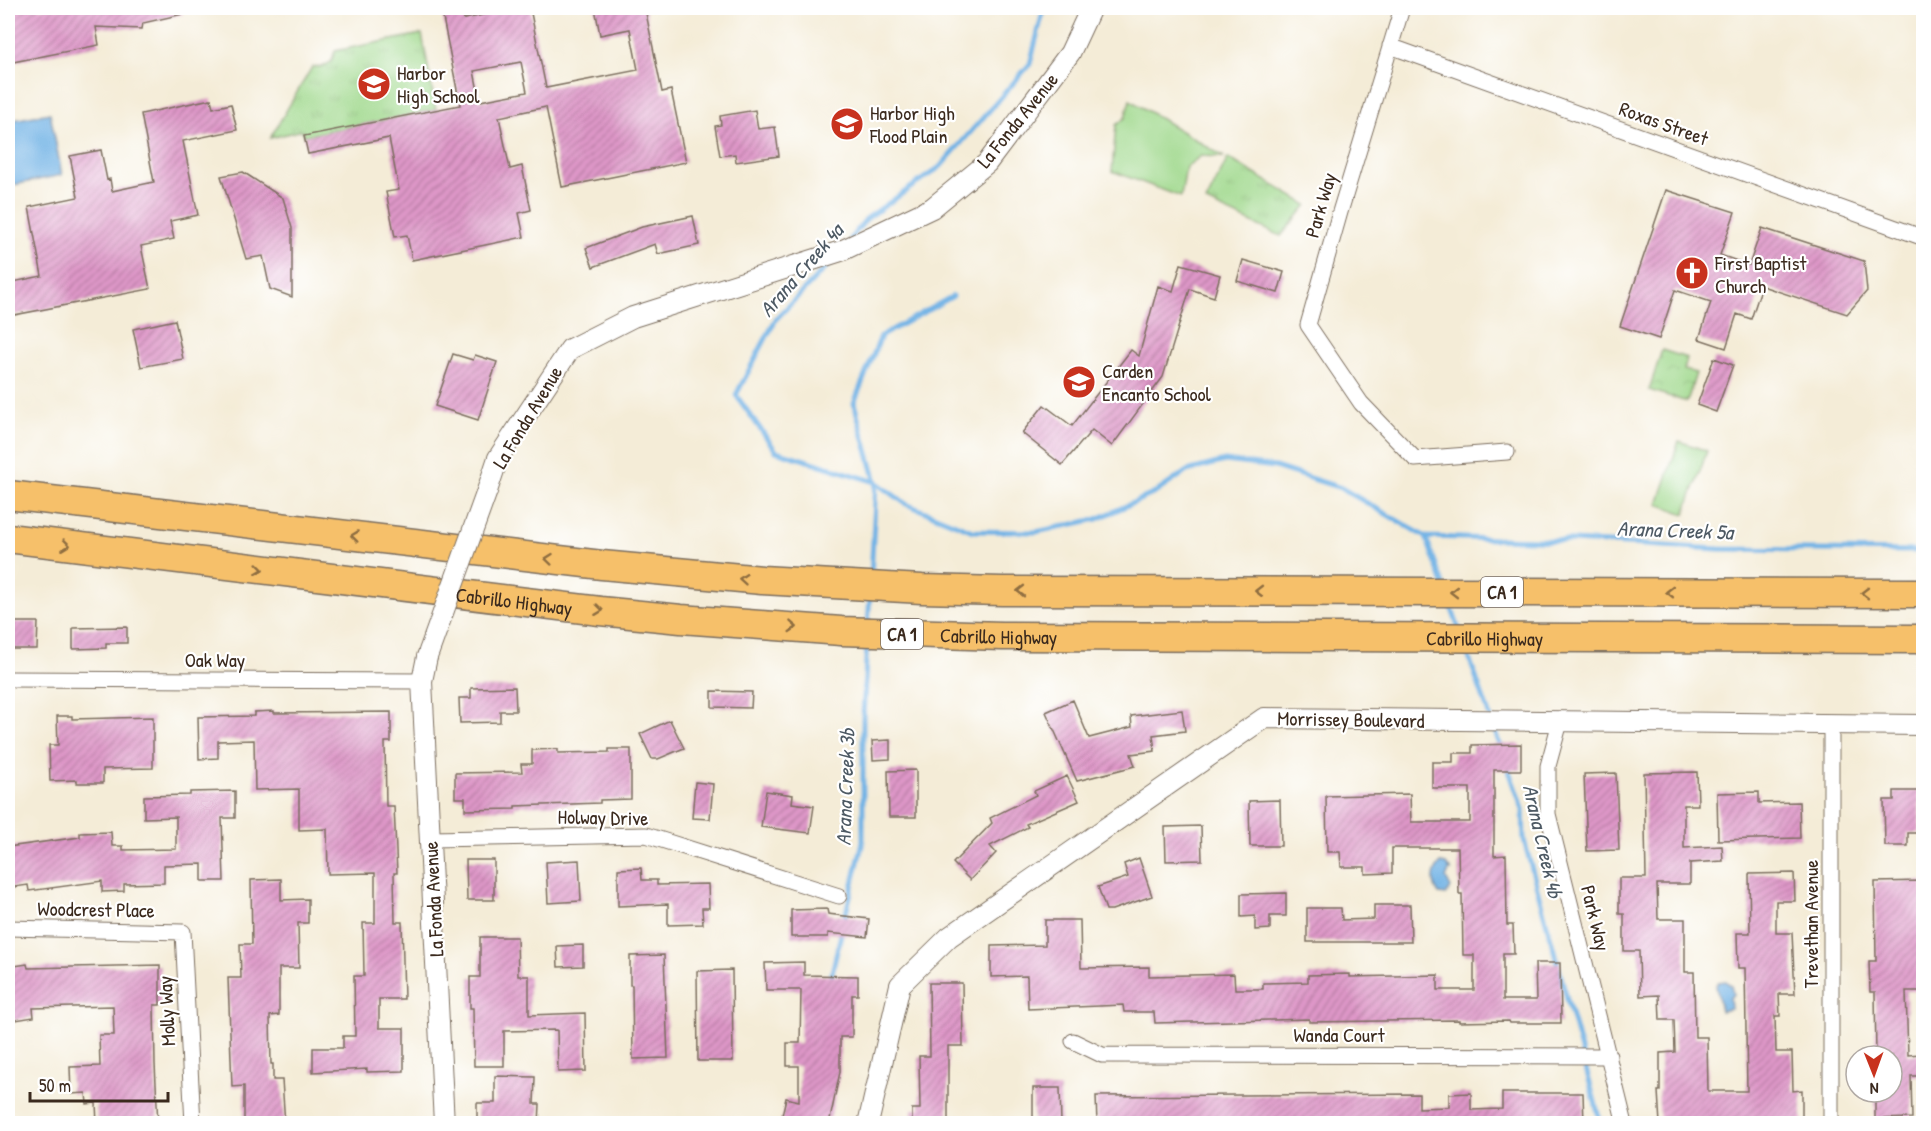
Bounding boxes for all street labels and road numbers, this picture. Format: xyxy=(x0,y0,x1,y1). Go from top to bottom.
street label: La Fonda Avenue xyxy=(970,67,1064,173)
street label: Roxas Street xyxy=(1616,94,1713,152)
street label: Park Way xyxy=(1298,169,1342,241)
street label: La Fonda Avenue xyxy=(486,361,568,473)
road number: CA 1 xyxy=(1481,577,1523,607)
street label: Cabrillo Highway xyxy=(454,580,574,621)
road number: CA 1 xyxy=(881,619,923,649)
street label: Cabrillo Highway xyxy=(940,621,1057,650)
street label: Cabrillo Highway xyxy=(1426,624,1543,651)
street label: Oak Way xyxy=(185,646,245,673)
street label: Morrissey Boulevard xyxy=(1277,704,1425,734)
street label: Holway Drive xyxy=(557,803,649,831)
street label: La Fonda Avenue xyxy=(416,841,450,957)
street label: Trevethan Avenue xyxy=(1797,860,1824,988)
street label: Park Way xyxy=(1575,882,1617,954)
street label: Woodcrest Place xyxy=(37,894,155,924)
street label: Molly Way xyxy=(151,975,181,1047)
street label: Wanda Court xyxy=(1293,1021,1386,1048)

